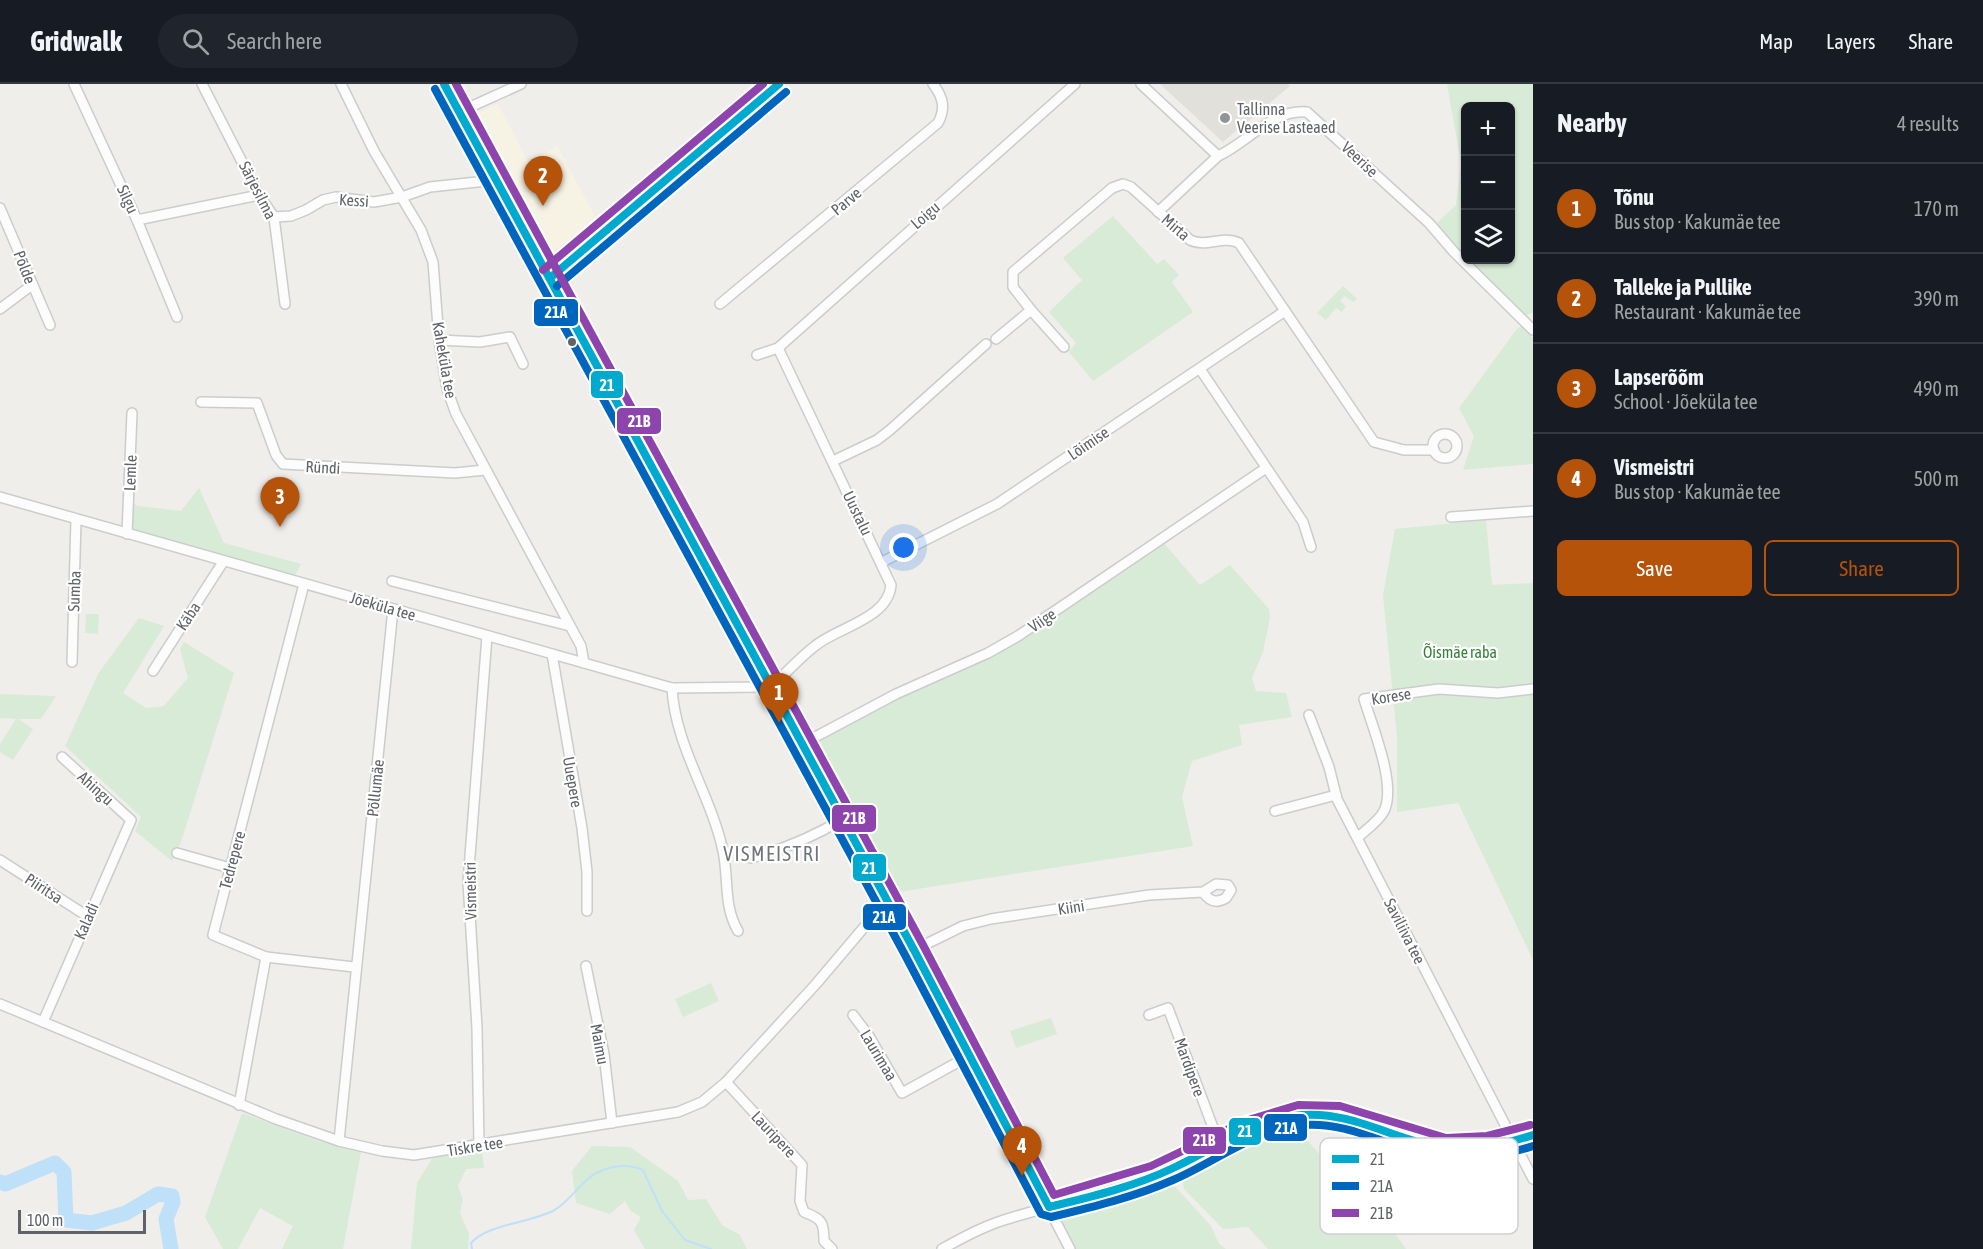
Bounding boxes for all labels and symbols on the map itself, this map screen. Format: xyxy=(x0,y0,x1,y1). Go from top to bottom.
place label: Tallinna Veerise Lasteaed xyxy=(1237,100,1336,136)
marker: Tallinna Veerise Lasteaed xyxy=(1218,111,1232,125)
street label: Veerise xyxy=(1338,138,1382,180)
pin: 2 xyxy=(524,156,562,206)
street label: Särjesilma xyxy=(235,158,280,222)
street label: Silgu xyxy=(113,182,142,216)
street label: Parve xyxy=(827,183,865,219)
street label: Kessi xyxy=(339,190,369,210)
street label: Loigu xyxy=(907,198,944,233)
street label: Mirta xyxy=(1158,210,1194,244)
street label: Põlde xyxy=(10,248,40,286)
line badge: 21A xyxy=(533,298,579,327)
text: 21A xyxy=(545,303,568,321)
street label: Kaheküla tee xyxy=(429,320,461,400)
unlabelled marker xyxy=(566,336,578,348)
line badge: 21 xyxy=(590,370,624,399)
text: 21 xyxy=(599,376,615,394)
line badge: 21B xyxy=(616,407,662,435)
text: 21B xyxy=(628,412,651,430)
street label: Lõimise xyxy=(1064,423,1112,463)
street label: Lemle xyxy=(120,455,140,491)
street label: Ründi xyxy=(305,457,341,477)
pin: 3 xyxy=(260,478,300,527)
street label: Uustalu xyxy=(840,488,876,538)
your location xyxy=(889,533,918,562)
street label: Sumba xyxy=(64,570,84,612)
street label: Jõeküla tee xyxy=(348,588,418,624)
street label: Käba xyxy=(172,599,204,633)
street label: Viige xyxy=(1025,604,1060,636)
park label: Õismäe raba xyxy=(1423,643,1497,661)
pin: 1 xyxy=(760,674,798,723)
street label: Korese xyxy=(1370,684,1412,708)
street label: Uuepere xyxy=(559,755,586,809)
street label: Põllumäe xyxy=(363,758,387,818)
street label: Ahingu xyxy=(74,767,118,809)
line badge: 21B xyxy=(831,804,877,833)
text: 21B xyxy=(843,809,866,827)
street label: Tedrepere xyxy=(216,829,249,891)
district label: VISMEISTRI xyxy=(723,842,821,865)
line badge: 21 xyxy=(852,853,887,882)
text: 21 xyxy=(861,859,877,877)
street label: Vismeistri xyxy=(460,862,480,920)
street label: Piiritsa xyxy=(22,869,66,907)
street label: Saviliiva tee xyxy=(1381,895,1429,967)
street label: Kiini xyxy=(1056,896,1086,918)
street label: Kaladi xyxy=(70,900,102,942)
line badge: 21A xyxy=(862,903,907,931)
text: 21A xyxy=(873,908,896,926)
street label: Maimu xyxy=(587,1022,613,1066)
street label: Laurimaa xyxy=(857,1026,901,1084)
street label: Mardipere xyxy=(1170,1035,1209,1099)
street label: Lauripere xyxy=(747,1107,800,1162)
line badge: 21A xyxy=(1263,1113,1308,1142)
line badge: 21 xyxy=(1228,1117,1262,1146)
text: 21A xyxy=(1275,1119,1298,1137)
text: 21 xyxy=(1237,1122,1253,1140)
pin: 4 xyxy=(1002,1126,1042,1176)
line badge: 21B xyxy=(1182,1126,1227,1155)
text: 21B xyxy=(1193,1131,1216,1149)
street label: Tiskre tee xyxy=(446,1133,504,1159)
legend xyxy=(1320,1138,1518,1234)
text: 21 xyxy=(1370,1150,1385,1168)
text: 21A xyxy=(1370,1177,1393,1195)
text: 21B xyxy=(1370,1204,1393,1222)
scale bar xyxy=(18,1207,146,1234)

